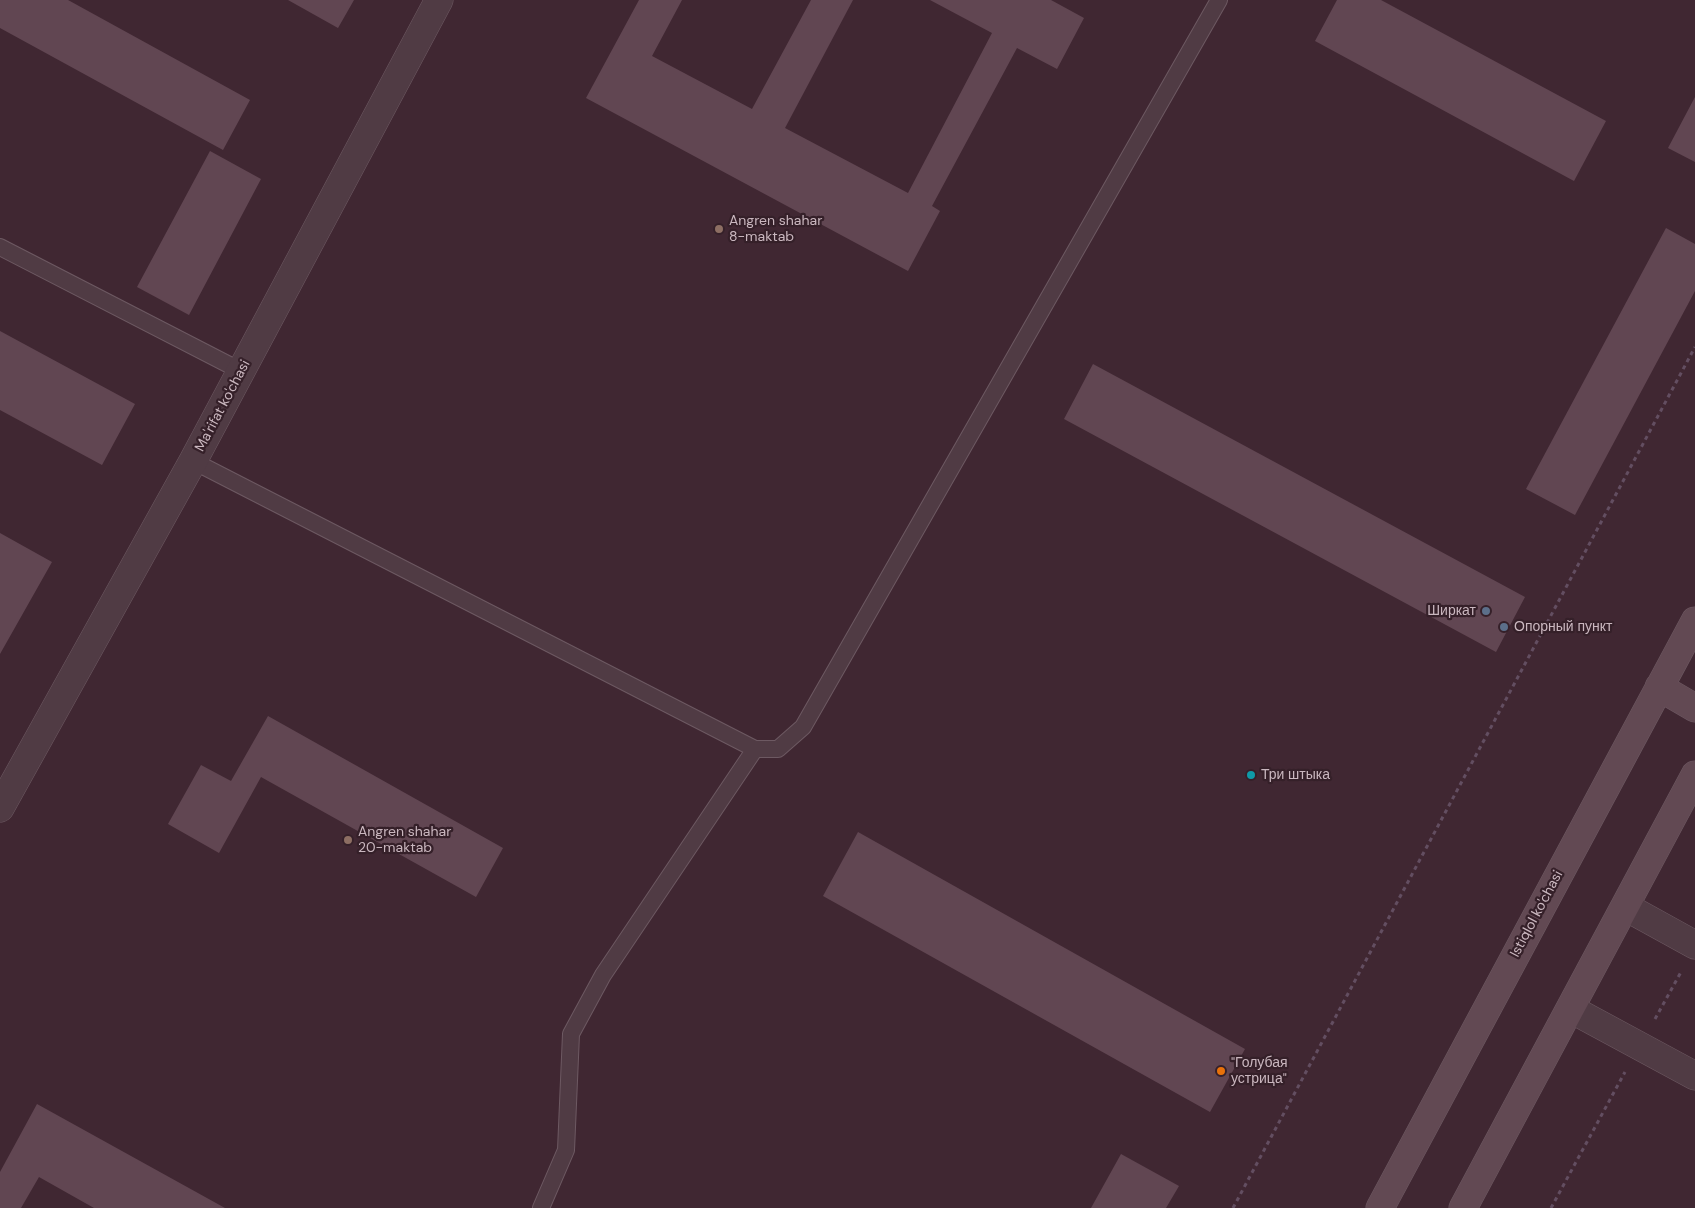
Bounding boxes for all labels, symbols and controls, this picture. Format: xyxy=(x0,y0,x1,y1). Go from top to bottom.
place label: Angren shahar 8-maktab xyxy=(729,213,822,246)
marker: Angren shahar 8-maktab xyxy=(713,223,725,235)
street label: Ma'rifat ko'chasi xyxy=(192,357,254,455)
place label: Ширкат xyxy=(1427,603,1476,619)
marker: Ширкат xyxy=(1480,605,1492,617)
place label: Опорный пункт xyxy=(1514,619,1612,635)
marker: Опорный пункт xyxy=(1498,621,1510,633)
place label: Три штыка xyxy=(1261,767,1330,783)
marker: Три штыка xyxy=(1245,769,1257,781)
place label: Angren shahar 20-maktab xyxy=(358,824,451,856)
marker: Angren shahar 20-maktab xyxy=(342,834,354,846)
street label: Istiqlol ko'chasi xyxy=(1507,868,1567,960)
place label: "Голубая устрица" xyxy=(1231,1055,1288,1088)
marker: "Голубая устрица" xyxy=(1215,1065,1227,1077)

